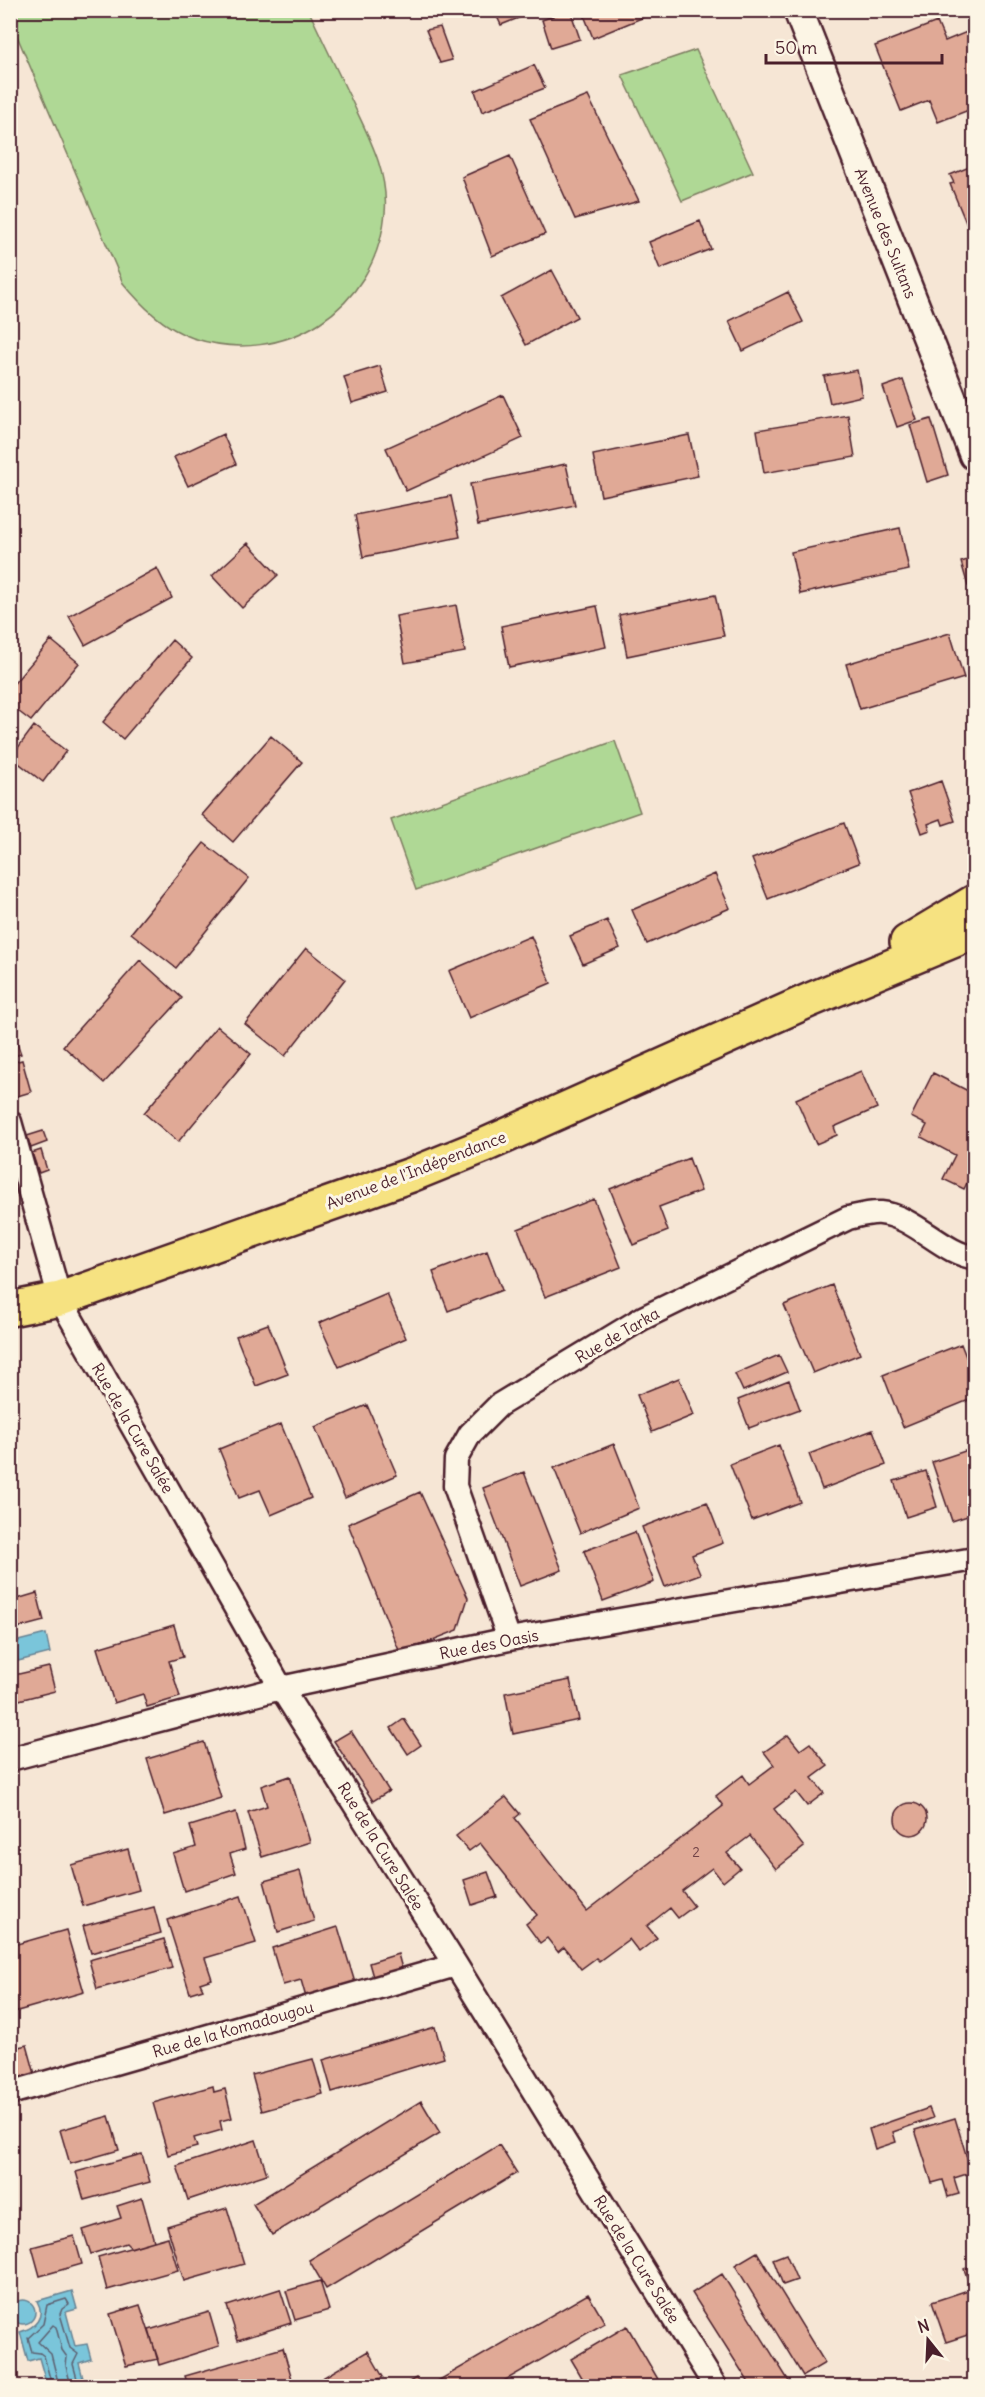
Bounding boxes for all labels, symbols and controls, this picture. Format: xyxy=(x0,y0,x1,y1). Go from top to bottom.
scale bar xyxy=(766,27,942,65)
text: 50 m xyxy=(775,36,817,59)
street label: Avenue des Sultans xyxy=(851,165,921,301)
street label: Avenue de l'Indépendance xyxy=(323,1126,509,1214)
street label: Rue de Tarka xyxy=(571,1303,663,1367)
street label: Rue de la Cure Salée xyxy=(88,1359,178,1497)
street label: Rue des Oasis xyxy=(438,1625,540,1663)
street label: Rue de la Cure Salée xyxy=(334,1778,428,1914)
house number: 2 xyxy=(692,1843,700,1861)
street label: Rue de la Komadougou xyxy=(150,1996,316,2062)
street label: Rue de la Cure Salée xyxy=(590,2191,684,2327)
north arrow xyxy=(898,2310,958,2370)
text: N xyxy=(915,2315,932,2337)

